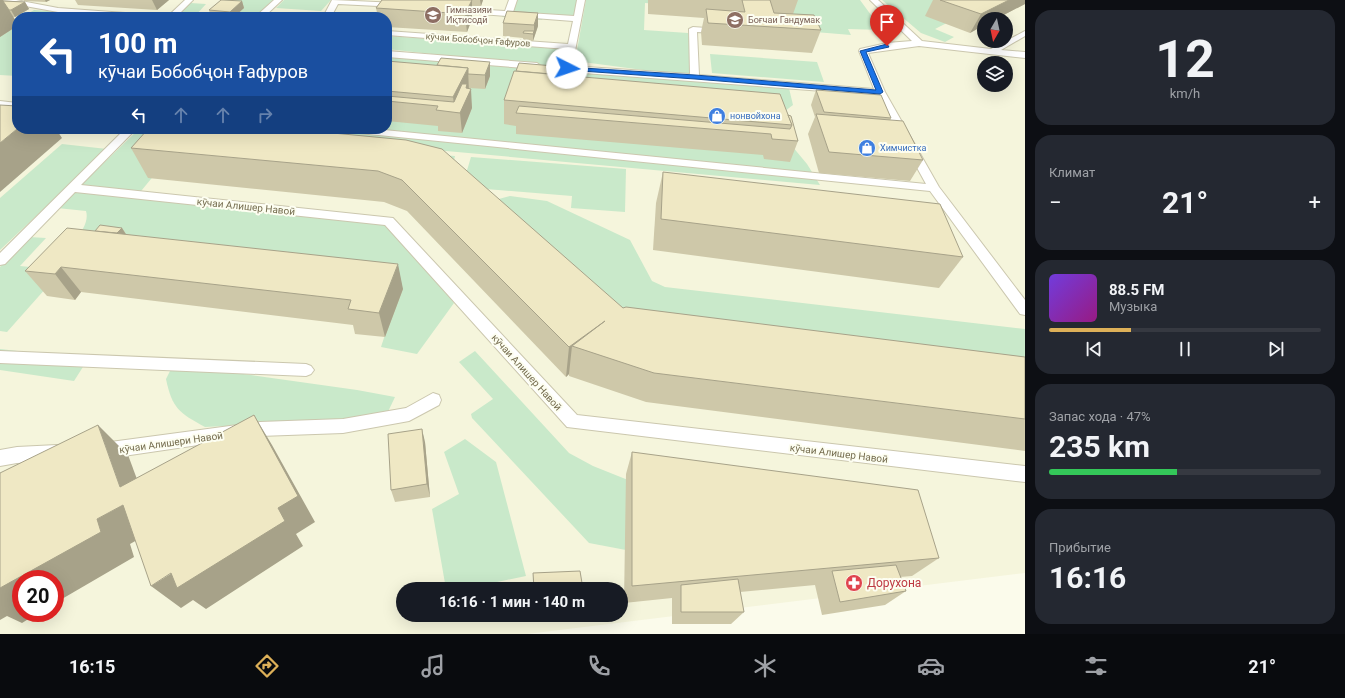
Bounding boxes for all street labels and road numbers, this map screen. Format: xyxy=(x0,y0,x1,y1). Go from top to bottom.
street label: кӯчаи Бобобҷон Ғафуров xyxy=(425,31,531,49)
street label: кӯчаи Алишер Навоӣ xyxy=(196,196,296,217)
street label: кӯчаи Алишер Навоӣ xyxy=(490,332,564,413)
street label: кӯчаи Алишери Навоӣ xyxy=(119,430,224,455)
street label: кӯчаи Алишер Навоӣ xyxy=(789,442,889,465)

